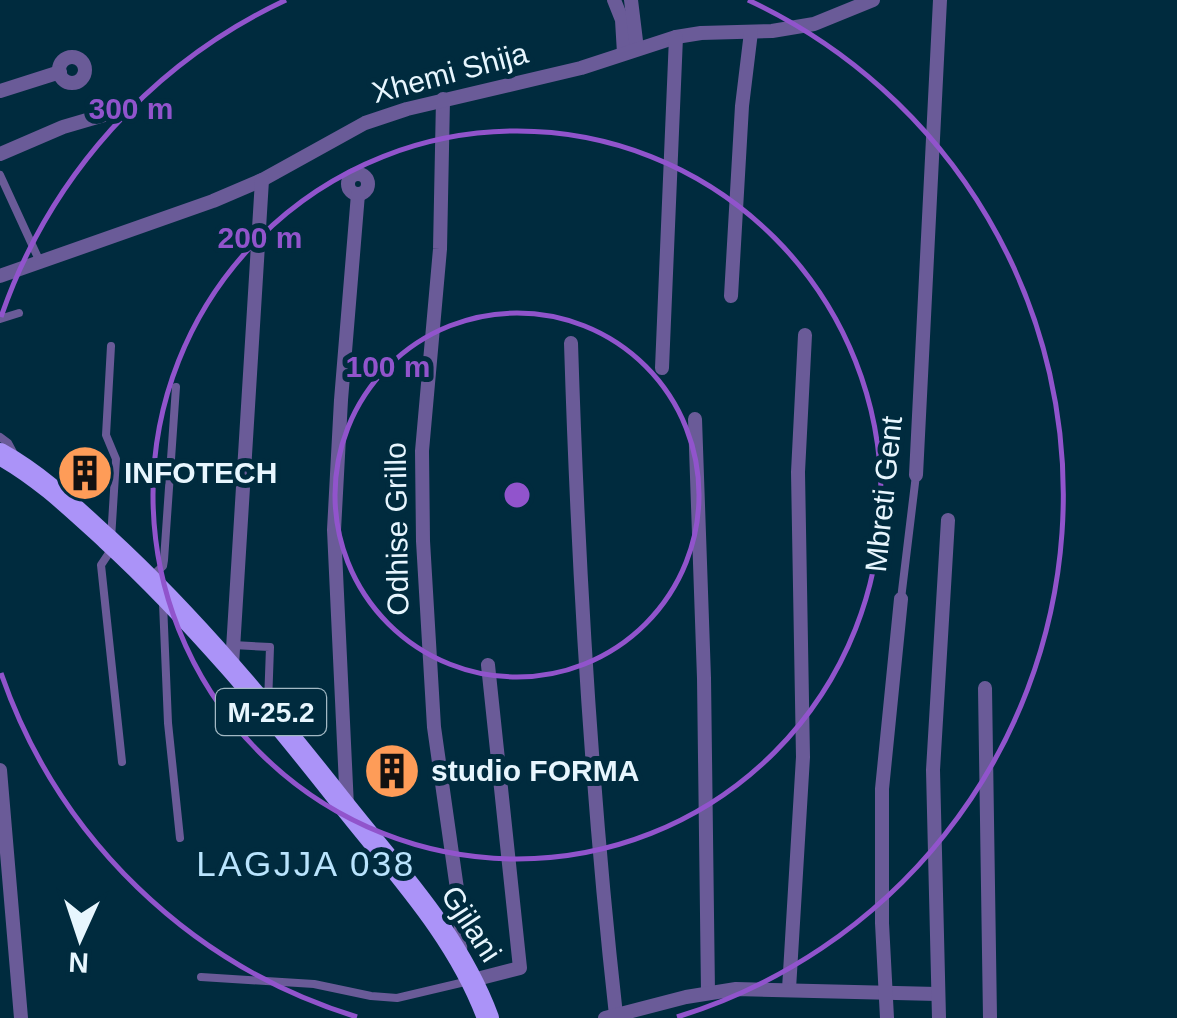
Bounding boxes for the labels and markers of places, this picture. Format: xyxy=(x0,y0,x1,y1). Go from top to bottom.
building icon: INFOTECH xyxy=(55,443,115,503)
place label: INFOTECH xyxy=(124,456,277,489)
centre of rings xyxy=(499,477,535,513)
building icon: studio FORMA xyxy=(362,741,422,801)
place label: studio FORMA xyxy=(431,754,639,787)

